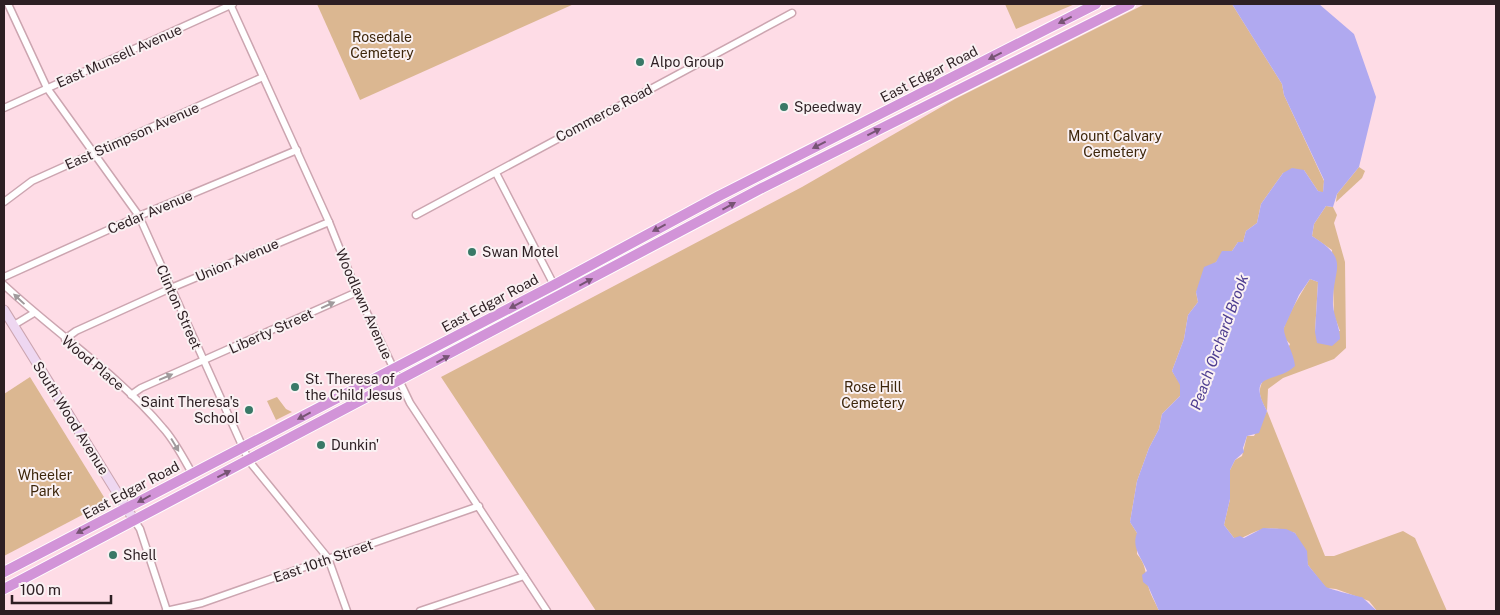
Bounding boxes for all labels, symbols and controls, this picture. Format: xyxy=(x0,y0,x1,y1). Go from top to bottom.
one-way arrow xyxy=(1057,16,1072,24)
street label: East Munsell Avenue xyxy=(54,21,184,91)
park label: Rosedale Cemetery xyxy=(350,29,414,61)
street label: East Edgar Road xyxy=(878,43,980,105)
one-way arrow xyxy=(988,52,1002,60)
place label: Alpo Group xyxy=(650,54,724,70)
marker: Alpo Group xyxy=(634,56,646,68)
street label: Commerce Road xyxy=(553,81,655,145)
street label: East Stimpson Avenue xyxy=(62,99,202,173)
place label: Speedway xyxy=(794,99,862,115)
marker: Speedway xyxy=(778,101,790,113)
one-way arrow xyxy=(867,128,881,136)
park label: Mount Calvary Cemetery xyxy=(1068,128,1163,160)
one-way arrow xyxy=(812,141,826,149)
street label: Cedar Avenue xyxy=(105,187,195,237)
one-way arrow xyxy=(722,202,737,210)
one-way arrow xyxy=(652,224,666,232)
street label: Union Avenue xyxy=(193,235,281,285)
place label: Swan Motel xyxy=(482,244,559,260)
street label: Woodlawn Avenue xyxy=(332,246,396,362)
marker: Swan Motel xyxy=(466,246,478,258)
street label: Clinton Street xyxy=(153,262,205,352)
street label: East Edgar Road xyxy=(439,271,541,335)
water label: Peach Orchard Brook xyxy=(1187,271,1252,412)
one-way arrow xyxy=(579,278,593,286)
one-way arrow xyxy=(13,293,25,305)
one-way arrow xyxy=(321,301,335,309)
one-way arrow xyxy=(509,301,523,309)
street label: Liberty Street xyxy=(226,305,316,357)
street label: Wood Place xyxy=(59,332,128,394)
one-way arrow xyxy=(435,355,450,363)
street label: South Wood Avenue xyxy=(30,358,112,478)
place label: St. Theresa of the Child Jesus xyxy=(305,371,402,403)
one-way arrow xyxy=(159,373,173,381)
park label: Rose Hill Cemetery xyxy=(841,379,905,411)
marker: St. Theresa of the Child Jesus xyxy=(289,381,301,393)
place label: Saint Theresa's School xyxy=(141,394,239,426)
marker: Saint Theresa's School xyxy=(243,404,255,416)
one-way arrow xyxy=(297,412,311,420)
place label: Dunkin' xyxy=(331,437,379,453)
one-way arrow xyxy=(170,438,180,451)
marker: Dunkin' xyxy=(315,439,327,451)
street label: East Edgar Road xyxy=(80,458,182,522)
park label: Wheeler Park xyxy=(18,467,72,499)
one-way arrow xyxy=(217,470,232,478)
one-way arrow xyxy=(136,495,151,503)
one-way arrow xyxy=(76,526,90,535)
street label: East 10th Street xyxy=(271,536,375,586)
place label: Shell xyxy=(123,547,157,563)
marker: Shell xyxy=(107,549,119,561)
scale bar xyxy=(12,572,111,604)
text: 100 m xyxy=(20,581,61,598)

